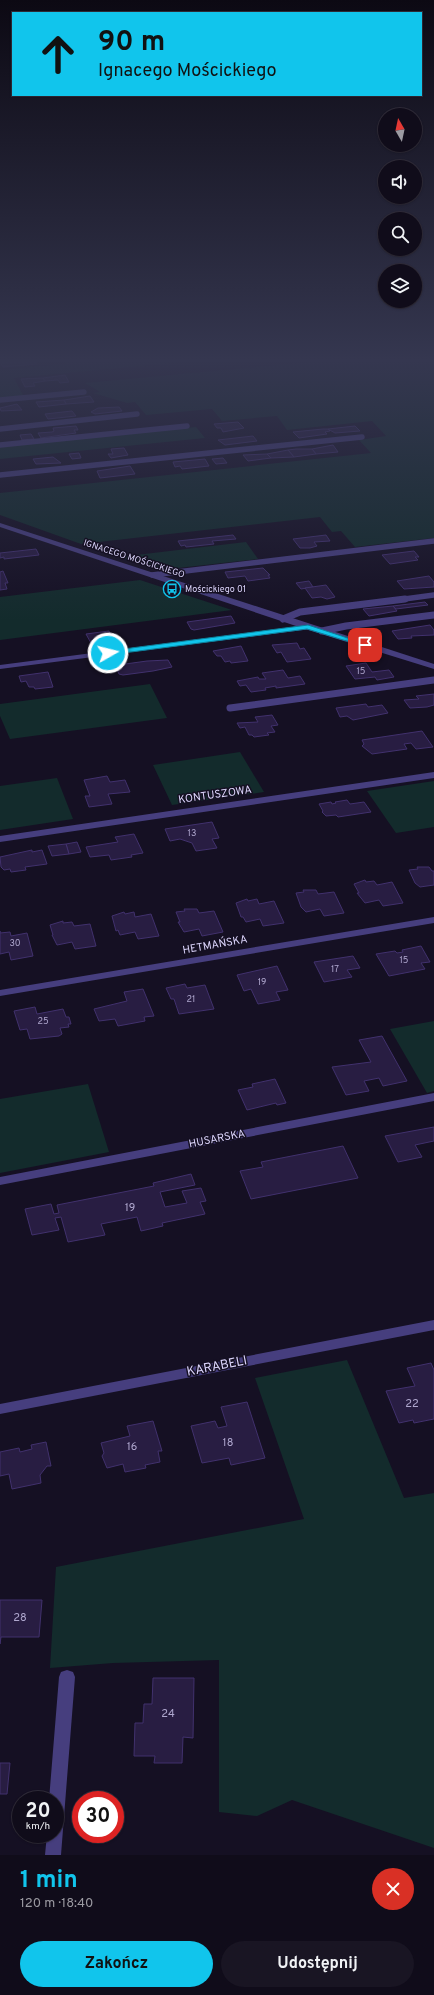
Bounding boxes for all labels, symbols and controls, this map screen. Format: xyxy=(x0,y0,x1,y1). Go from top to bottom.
text: 90 m xyxy=(98,25,165,61)
icon: ahead xyxy=(32,28,84,80)
text: Ignacego Mościckiego xyxy=(98,60,276,83)
north arrow xyxy=(378,108,422,152)
map controls xyxy=(378,108,422,308)
button: sound xyxy=(378,160,422,204)
button: search xyxy=(378,212,422,256)
button: layers xyxy=(378,264,422,308)
street label: IGNACEGO MOŚCICKIEGO xyxy=(82,536,186,581)
bus stop icon: Mościckiego 01 xyxy=(162,579,182,599)
place label: Mościckiego 01 xyxy=(185,584,246,595)
pin xyxy=(348,628,382,662)
position arrow xyxy=(87,632,129,674)
icon: arrive xyxy=(354,634,376,656)
house number: 15 xyxy=(357,666,365,677)
street label: KONTUSZOWA xyxy=(177,783,253,807)
house number: 13 xyxy=(188,828,196,839)
street label: HETMAŃSKA xyxy=(181,931,248,958)
house number: 30 xyxy=(9,938,21,949)
house number: 15 xyxy=(400,955,408,966)
house number: 17 xyxy=(331,964,339,975)
house number: 19 xyxy=(258,977,266,988)
house number: 21 xyxy=(187,994,195,1005)
house number: 25 xyxy=(37,1016,49,1027)
street label: HUSARSKA xyxy=(188,1127,246,1151)
house number: 19 xyxy=(125,1201,135,1215)
street label: KARABELI xyxy=(185,1353,249,1381)
house number: 22 xyxy=(405,1397,419,1411)
house number: 18 xyxy=(223,1436,233,1450)
house number: 16 xyxy=(127,1440,137,1454)
house number: 28 xyxy=(13,1611,27,1625)
house number: 24 xyxy=(161,1707,175,1721)
speed limit sign: 30 xyxy=(72,1791,124,1843)
text: 20 xyxy=(25,1799,51,1825)
text: km/h xyxy=(26,1820,50,1833)
text: 1 min xyxy=(20,1866,78,1896)
button: close xyxy=(372,1868,414,1910)
text: 120 m · 18:40 xyxy=(20,1896,93,1912)
button: Zakończ xyxy=(20,1941,213,1987)
button: Udostępnij xyxy=(221,1941,414,1987)

